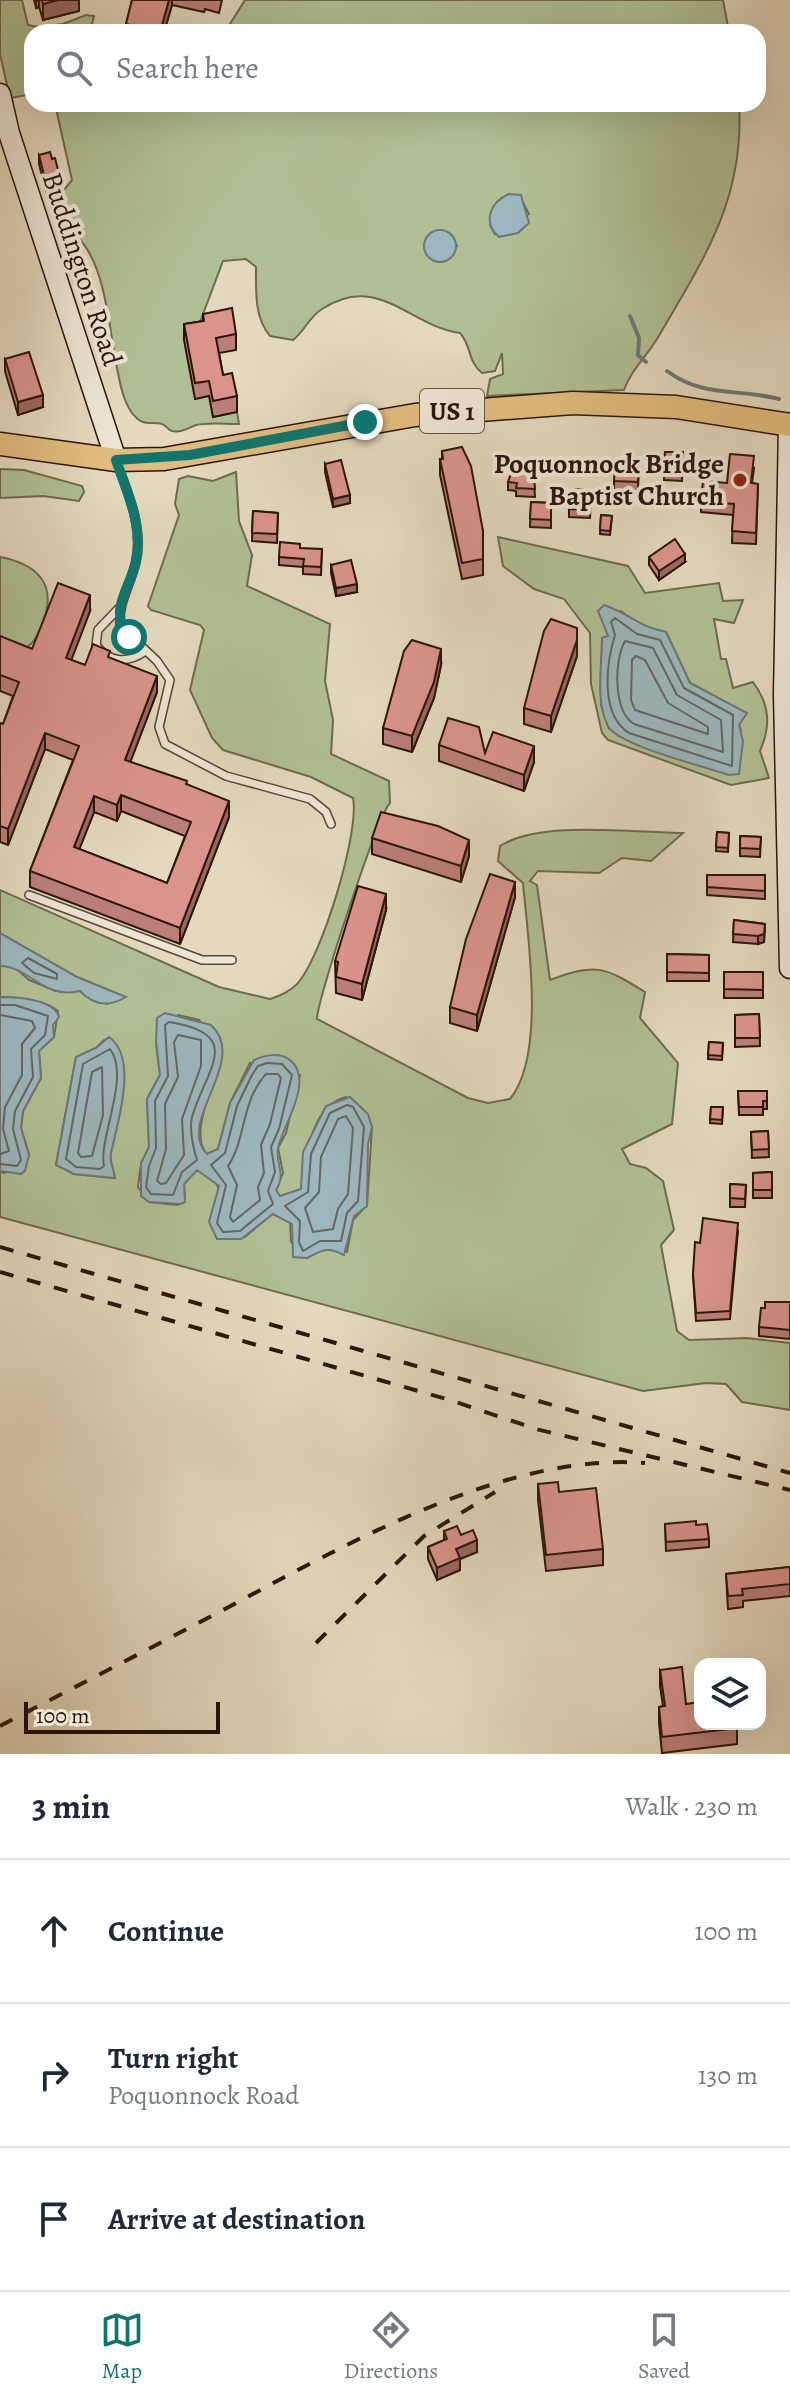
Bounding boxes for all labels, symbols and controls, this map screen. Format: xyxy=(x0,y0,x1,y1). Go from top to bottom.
search box xyxy=(24,24,766,112)
icon: search xyxy=(52,46,96,90)
text: Search here xyxy=(116,48,259,88)
street label: Buddington Road xyxy=(33,167,132,372)
road number: US 1 xyxy=(420,389,484,433)
route end xyxy=(347,404,383,440)
place label: Poquonnock Bridge Baptist Church xyxy=(494,445,724,515)
marker: Poquonnock Bridge Baptist Church xyxy=(731,471,749,489)
route start xyxy=(111,619,147,655)
map controls xyxy=(694,1658,766,1730)
button: layers xyxy=(694,1658,766,1730)
scale bar xyxy=(24,1698,220,1734)
text: 100 m xyxy=(36,1701,90,1731)
text: 3 min xyxy=(32,1783,110,1830)
text: Walk · 230 m xyxy=(625,1789,758,1824)
icon: ahead xyxy=(32,1909,76,1953)
text: Continue xyxy=(108,1911,224,1951)
text: 100 m xyxy=(695,1914,758,1949)
text: Turn right xyxy=(108,2038,238,2078)
icon: right xyxy=(32,2053,76,2097)
text: 130 m xyxy=(698,2058,758,2093)
text: Poquonnock Road xyxy=(108,2078,299,2113)
icon: arrive xyxy=(32,2197,76,2241)
text: Arrive at destination xyxy=(108,2199,365,2239)
tab: Map xyxy=(100,2308,144,2386)
tab: Directions xyxy=(344,2308,438,2386)
tab: Saved xyxy=(638,2308,690,2386)

